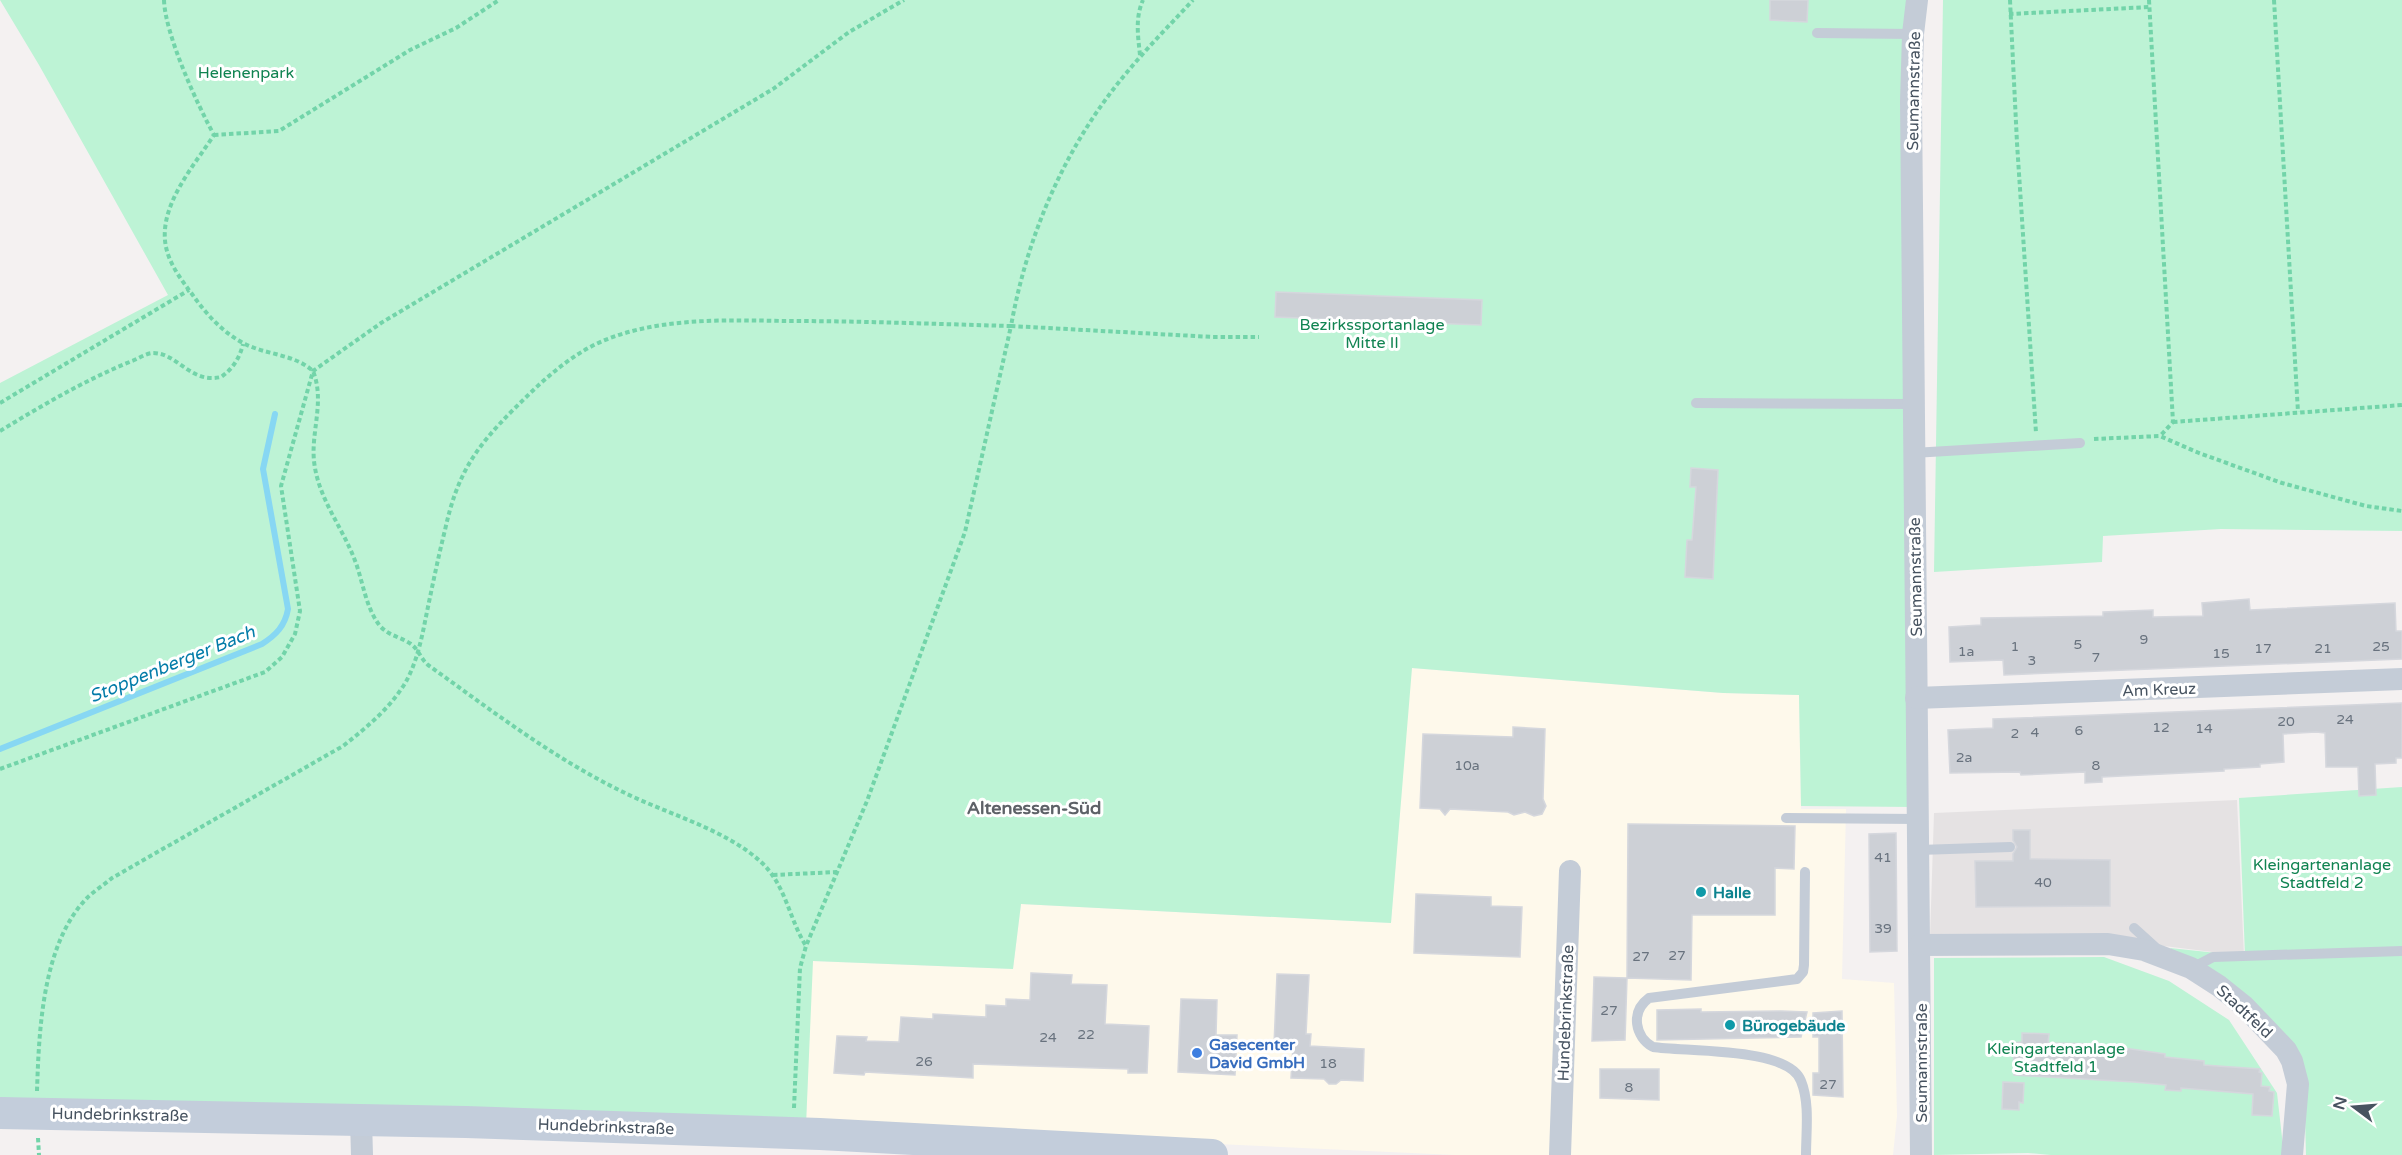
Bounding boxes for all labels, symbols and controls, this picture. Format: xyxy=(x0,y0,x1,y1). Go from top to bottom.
street label: Seumannstraße xyxy=(1903,31,1925,151)
park label: Helenenpark xyxy=(198,63,294,83)
park label: Bezirkssportanlage Mitte II xyxy=(1299,315,1445,353)
street label: Seumannstraße xyxy=(1905,517,1927,637)
water label: Stoppenberger Bach xyxy=(86,620,259,707)
house number: 9 xyxy=(2140,631,2148,648)
house number: 5 xyxy=(2074,636,2082,653)
house number: 1 xyxy=(2011,638,2019,655)
house number: 25 xyxy=(2372,638,2390,655)
house number: 17 xyxy=(2254,640,2272,657)
house number: 21 xyxy=(2314,640,2332,657)
house number: 1a xyxy=(1958,643,1974,660)
house number: 15 xyxy=(2212,645,2230,662)
house number: 7 xyxy=(2092,649,2100,666)
house number: 3 xyxy=(2028,652,2036,669)
street label: Am Kreuz xyxy=(2122,679,2196,701)
house number: 24 xyxy=(2336,711,2354,728)
house number: 20 xyxy=(2277,713,2295,730)
house number: 12 xyxy=(2152,719,2170,736)
house number: 14 xyxy=(2195,720,2213,737)
house number: 6 xyxy=(2075,722,2084,739)
house number: 4 xyxy=(2031,724,2040,741)
house number: 2 xyxy=(2011,725,2019,742)
house number: 2a xyxy=(1956,749,1972,766)
house number: 10a xyxy=(1454,757,1480,774)
house number: 8 xyxy=(2092,757,2101,774)
district label: Altenessen-Süd xyxy=(967,797,1101,819)
house number: 41 xyxy=(1874,849,1892,866)
park label: Kleingartenanlage Stadtfeld 2 xyxy=(2253,855,2391,893)
house number: 40 xyxy=(2034,874,2052,891)
place label: Halle xyxy=(1713,883,1751,903)
marker: Halle xyxy=(1694,885,1708,899)
house number: 39 xyxy=(1874,920,1892,937)
street label: Hundebrinkstraße xyxy=(1554,944,1578,1082)
house number: 27 xyxy=(1668,947,1686,964)
house number: 27 xyxy=(1632,948,1650,965)
street label: Stadtfeld xyxy=(2212,981,2277,1043)
house number: 27 xyxy=(1600,1002,1618,1019)
street label: Seumannstraße xyxy=(1912,1003,1932,1123)
place label: Bürogebäude xyxy=(1742,1016,1845,1036)
marker: Bürogebäude xyxy=(1723,1018,1737,1032)
house number: 22 xyxy=(1077,1026,1095,1043)
house number: 24 xyxy=(1039,1029,1057,1046)
place label: Gasecenter David GmbH xyxy=(1209,1035,1305,1073)
park label: Kleingartenanlage Stadtfeld 1 xyxy=(1987,1039,2125,1077)
marker: Gasecenter David GmbH xyxy=(1190,1046,1204,1060)
house number: 26 xyxy=(915,1053,933,1070)
house number: 18 xyxy=(1319,1055,1337,1072)
house number: 27 xyxy=(1819,1076,1837,1093)
north arrow xyxy=(2324,1077,2384,1137)
house number: 8 xyxy=(1625,1079,1634,1096)
text: N xyxy=(2329,1094,2352,1112)
street label: Hundebrinkstraße xyxy=(51,1104,189,1126)
street label: Hundebrinkstraße xyxy=(537,1115,675,1139)

